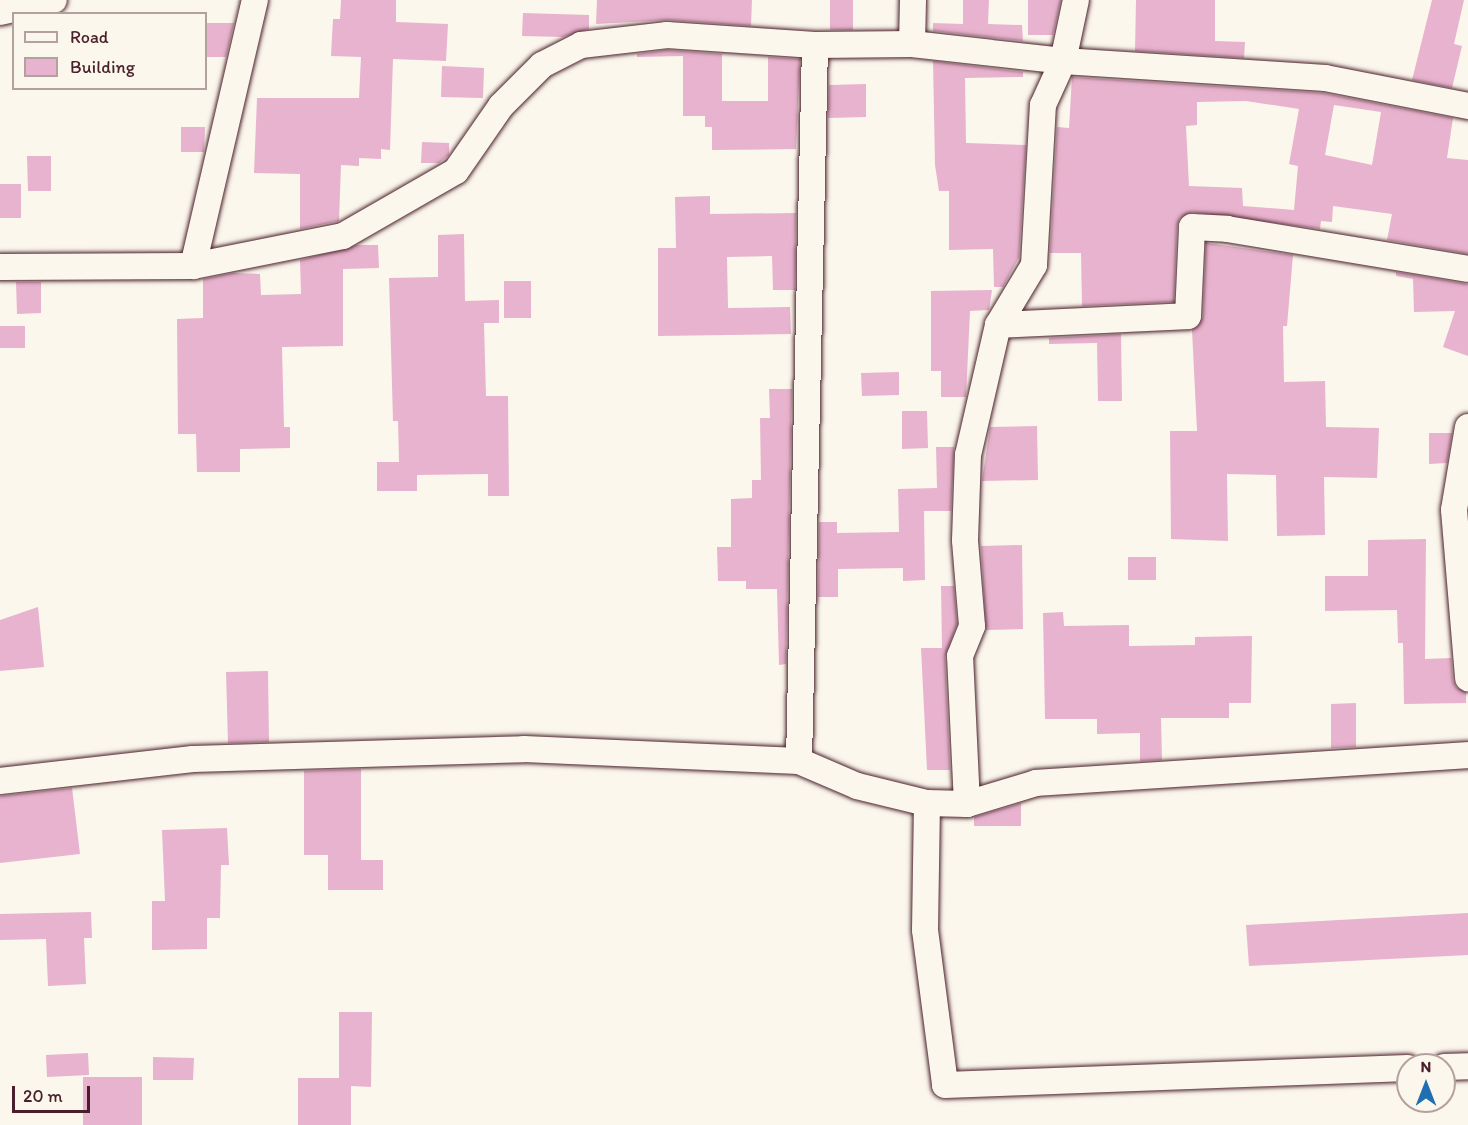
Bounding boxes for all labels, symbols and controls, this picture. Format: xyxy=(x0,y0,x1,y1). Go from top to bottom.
legend xyxy=(12,12,207,90)
text: Road xyxy=(70,26,109,48)
text: Building xyxy=(70,56,135,78)
north arrow xyxy=(1396,1053,1456,1113)
text: N xyxy=(1421,1057,1431,1076)
scale bar xyxy=(15,1074,93,1112)
text: 20 m xyxy=(23,1085,63,1107)

